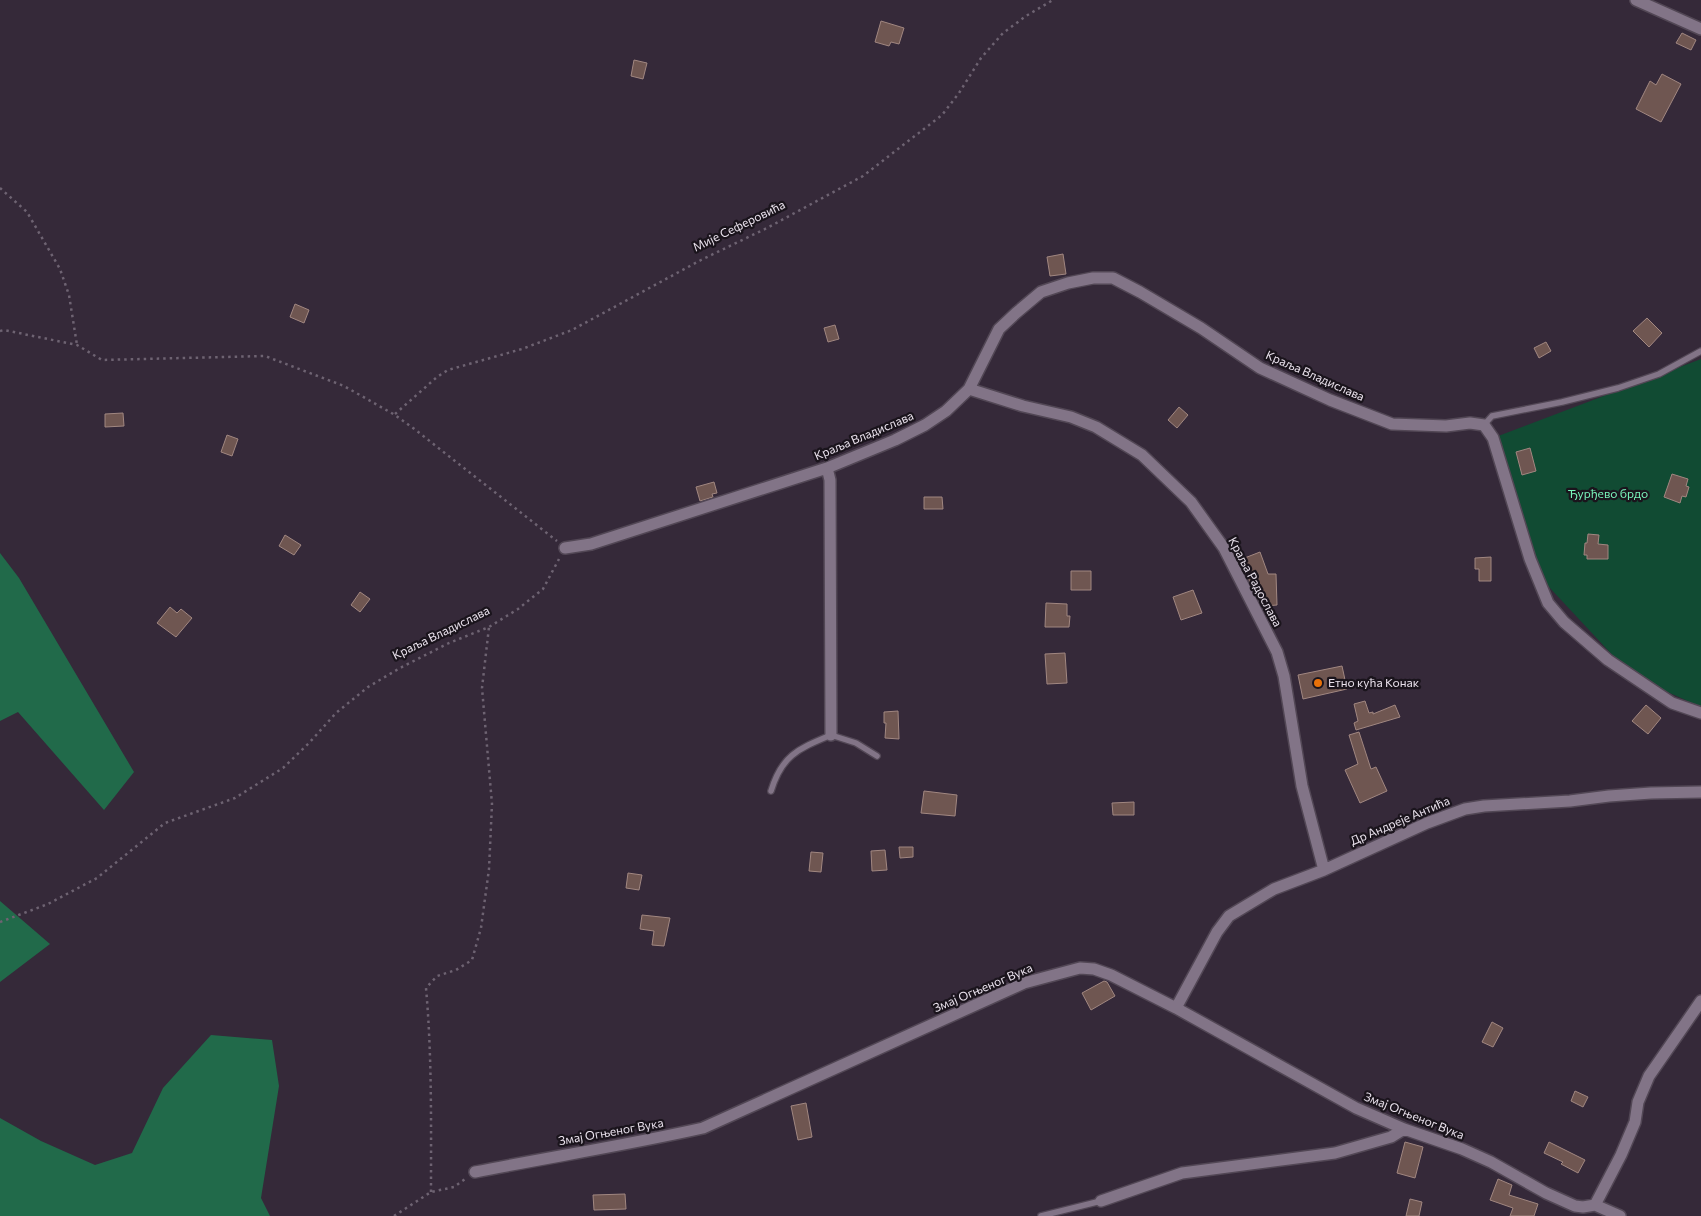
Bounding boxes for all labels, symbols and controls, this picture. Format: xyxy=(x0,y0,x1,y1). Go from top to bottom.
street label: Мије Сеферовића xyxy=(690,197,787,254)
street label: Краља Владислава xyxy=(1264,347,1367,403)
street label: Краља Владислава xyxy=(812,408,915,462)
park label: Ђурђево брдо xyxy=(1568,486,1648,500)
street label: Краља Радослава xyxy=(1226,534,1285,629)
street label: Краља Владислава xyxy=(390,602,491,662)
place label: Етно кућа Конак xyxy=(1328,675,1420,689)
marker: Етно кућа Конак xyxy=(1312,677,1324,689)
street label: Др Андреје Антића xyxy=(1348,793,1451,847)
street label: Змај Огњеног Вука xyxy=(931,960,1034,1014)
street label: Змај Огњеног Вука xyxy=(1362,1089,1466,1142)
street label: Змај Огњеног Вука xyxy=(557,1115,665,1147)

